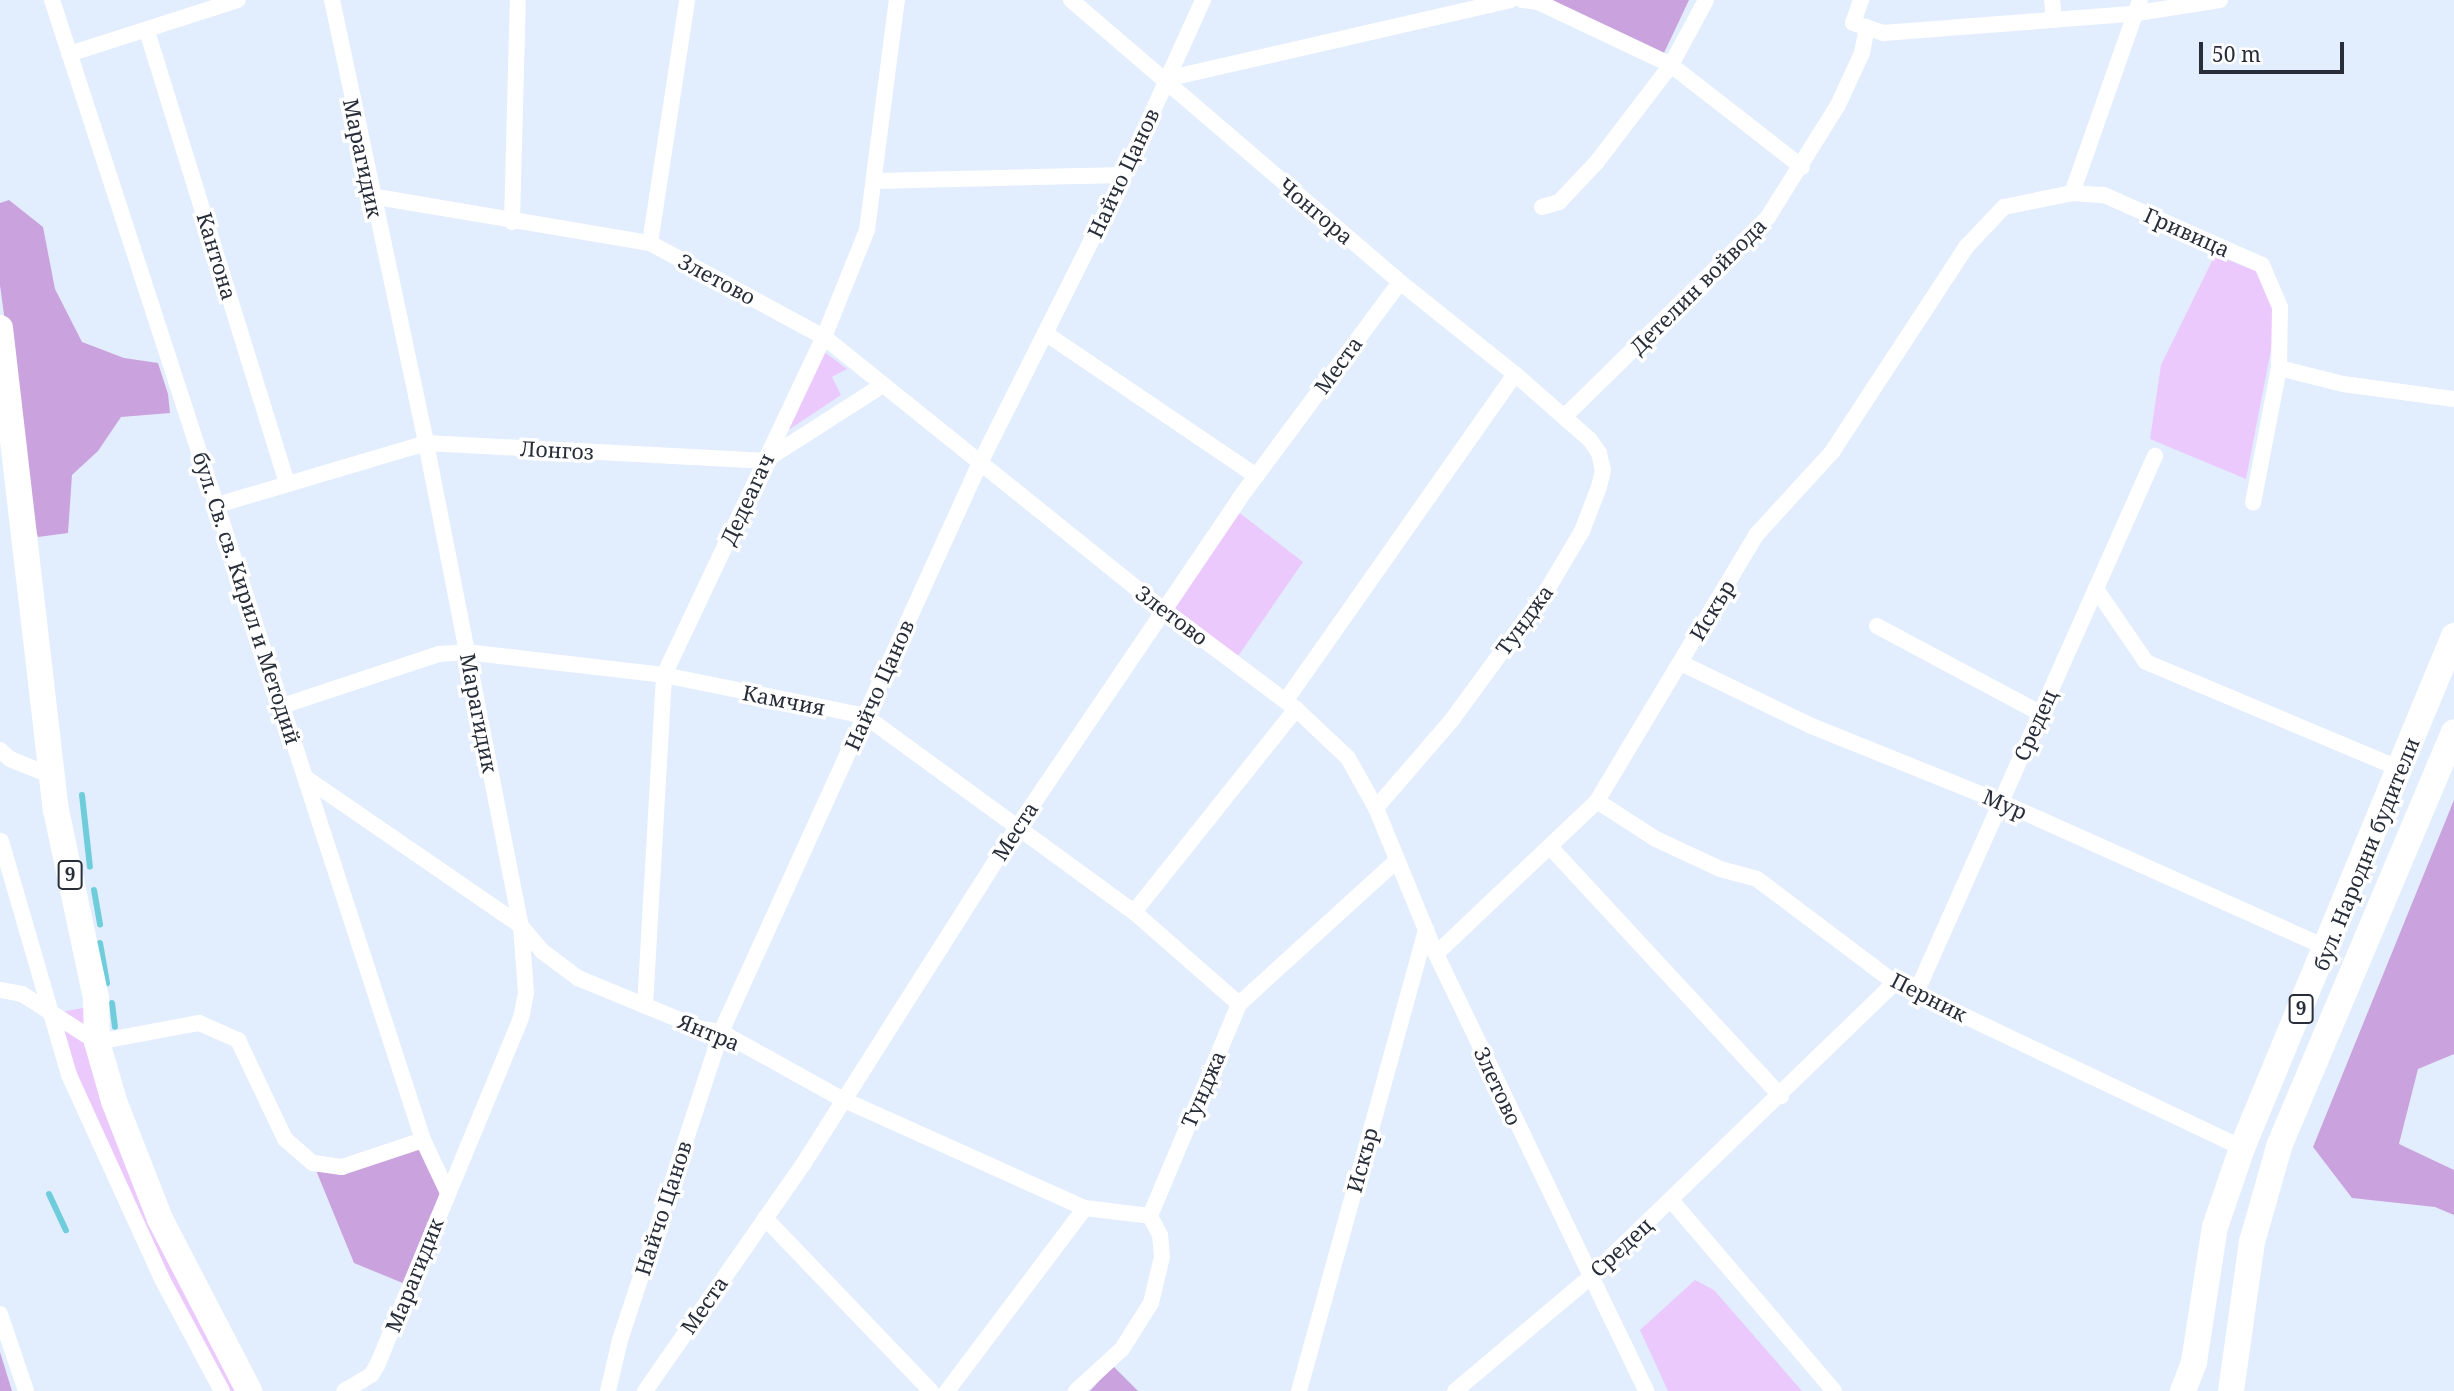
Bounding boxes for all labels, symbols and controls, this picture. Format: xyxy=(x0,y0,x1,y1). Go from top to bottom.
scale bar xyxy=(2202,28,2347,72)
text: 50 m xyxy=(2212,40,2261,68)
street label: Марагидик xyxy=(338,96,388,220)
street label: Найчо Цанов xyxy=(1082,104,1164,242)
street label: Чонгора xyxy=(1274,173,1358,249)
street label: Гривица xyxy=(2140,202,2234,262)
street label: Кантона xyxy=(192,209,242,303)
street label: Детелин войвода xyxy=(1625,213,1771,359)
street label: Злетово xyxy=(674,248,760,310)
street label: Места xyxy=(1309,331,1367,399)
street label: Лонгоз xyxy=(520,435,594,465)
street label: бул. Св. св. Кирил и Методий xyxy=(188,449,306,747)
street label: Дедеагач xyxy=(715,449,779,549)
street label: Искър xyxy=(1684,575,1740,645)
street label: Злетово xyxy=(1131,580,1213,650)
street label: Тунджа xyxy=(1490,580,1558,660)
street label: Найчо Цанов xyxy=(839,616,919,754)
street label: Марагидик xyxy=(455,651,503,775)
street label: Камчия xyxy=(741,680,827,720)
street label: Средец xyxy=(2008,685,2062,765)
street label: бул. Народни будители xyxy=(2308,734,2424,974)
street label: Мур xyxy=(1979,784,2031,824)
street label: Места xyxy=(987,797,1043,865)
road number: 9 xyxy=(56,860,84,890)
street label: Перник xyxy=(1887,967,1971,1027)
road number: 9 xyxy=(2287,993,2315,1024)
street label: Янтра xyxy=(674,1008,744,1056)
street label: Злетово xyxy=(1469,1043,1527,1129)
street label: Тунджа xyxy=(1176,1047,1230,1131)
street label: Искър xyxy=(1341,1125,1383,1195)
street label: Найчо Цанов xyxy=(629,1137,697,1279)
street label: Средец xyxy=(1585,1212,1657,1282)
street label: Марагидик xyxy=(380,1214,448,1336)
street label: Места xyxy=(675,1271,733,1339)

